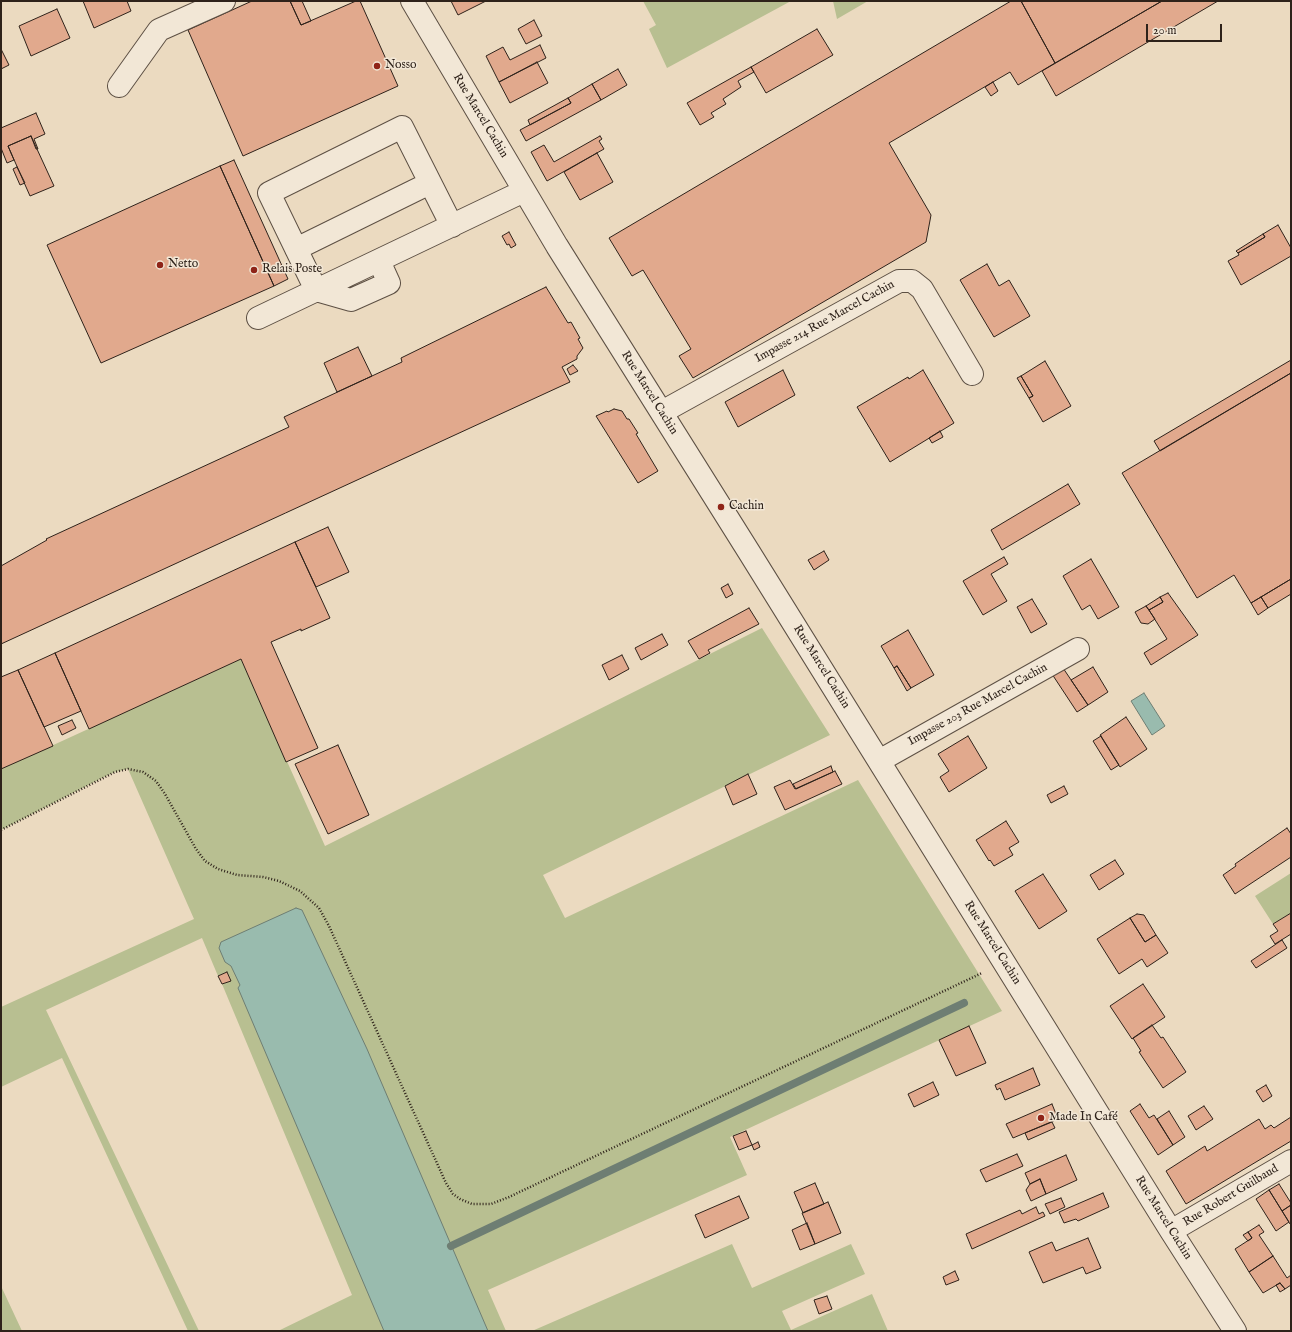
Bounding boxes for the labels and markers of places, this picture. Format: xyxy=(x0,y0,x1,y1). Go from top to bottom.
place label: Nosso xyxy=(385,59,416,73)
marker: Nosso xyxy=(372,61,382,71)
place label: Netto xyxy=(168,258,198,272)
marker: Netto xyxy=(155,260,165,270)
place label: Relais Poste xyxy=(262,263,322,277)
marker: Relais Poste xyxy=(249,265,259,275)
place label: Cachin xyxy=(729,500,764,514)
marker: Cachin xyxy=(716,502,726,512)
place label: Made In Café xyxy=(1049,1111,1118,1125)
marker: Made In Café xyxy=(1036,1113,1046,1123)

